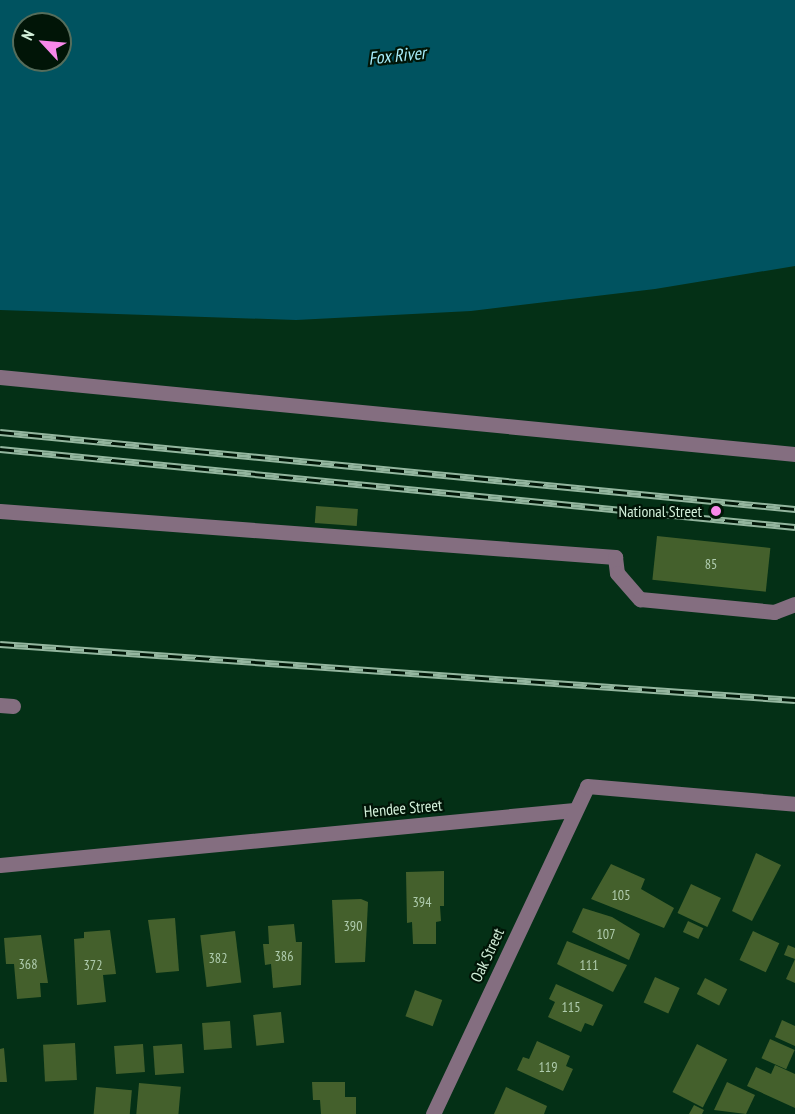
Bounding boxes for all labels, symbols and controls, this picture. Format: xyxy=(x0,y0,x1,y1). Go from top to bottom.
north arrow xyxy=(12,12,72,72)
text: N xyxy=(17,27,38,43)
water label: Fox River xyxy=(367,42,427,70)
place label: National Street xyxy=(619,501,702,521)
marker: National Street xyxy=(707,502,725,520)
house number: 85 xyxy=(705,556,717,572)
street label: Hendee Street xyxy=(363,795,443,821)
house number: 105 xyxy=(612,887,630,903)
house number: 394 xyxy=(413,894,431,910)
house number: 390 xyxy=(344,918,362,934)
street label: Oak Street xyxy=(466,925,508,985)
house number: 107 xyxy=(597,926,615,942)
house number: 386 xyxy=(275,948,293,964)
house number: 382 xyxy=(209,950,227,966)
house number: 368 xyxy=(19,956,37,972)
house number: 372 xyxy=(84,957,102,973)
house number: 111 xyxy=(580,957,598,973)
house number: 115 xyxy=(562,999,580,1015)
house number: 119 xyxy=(539,1059,557,1075)

